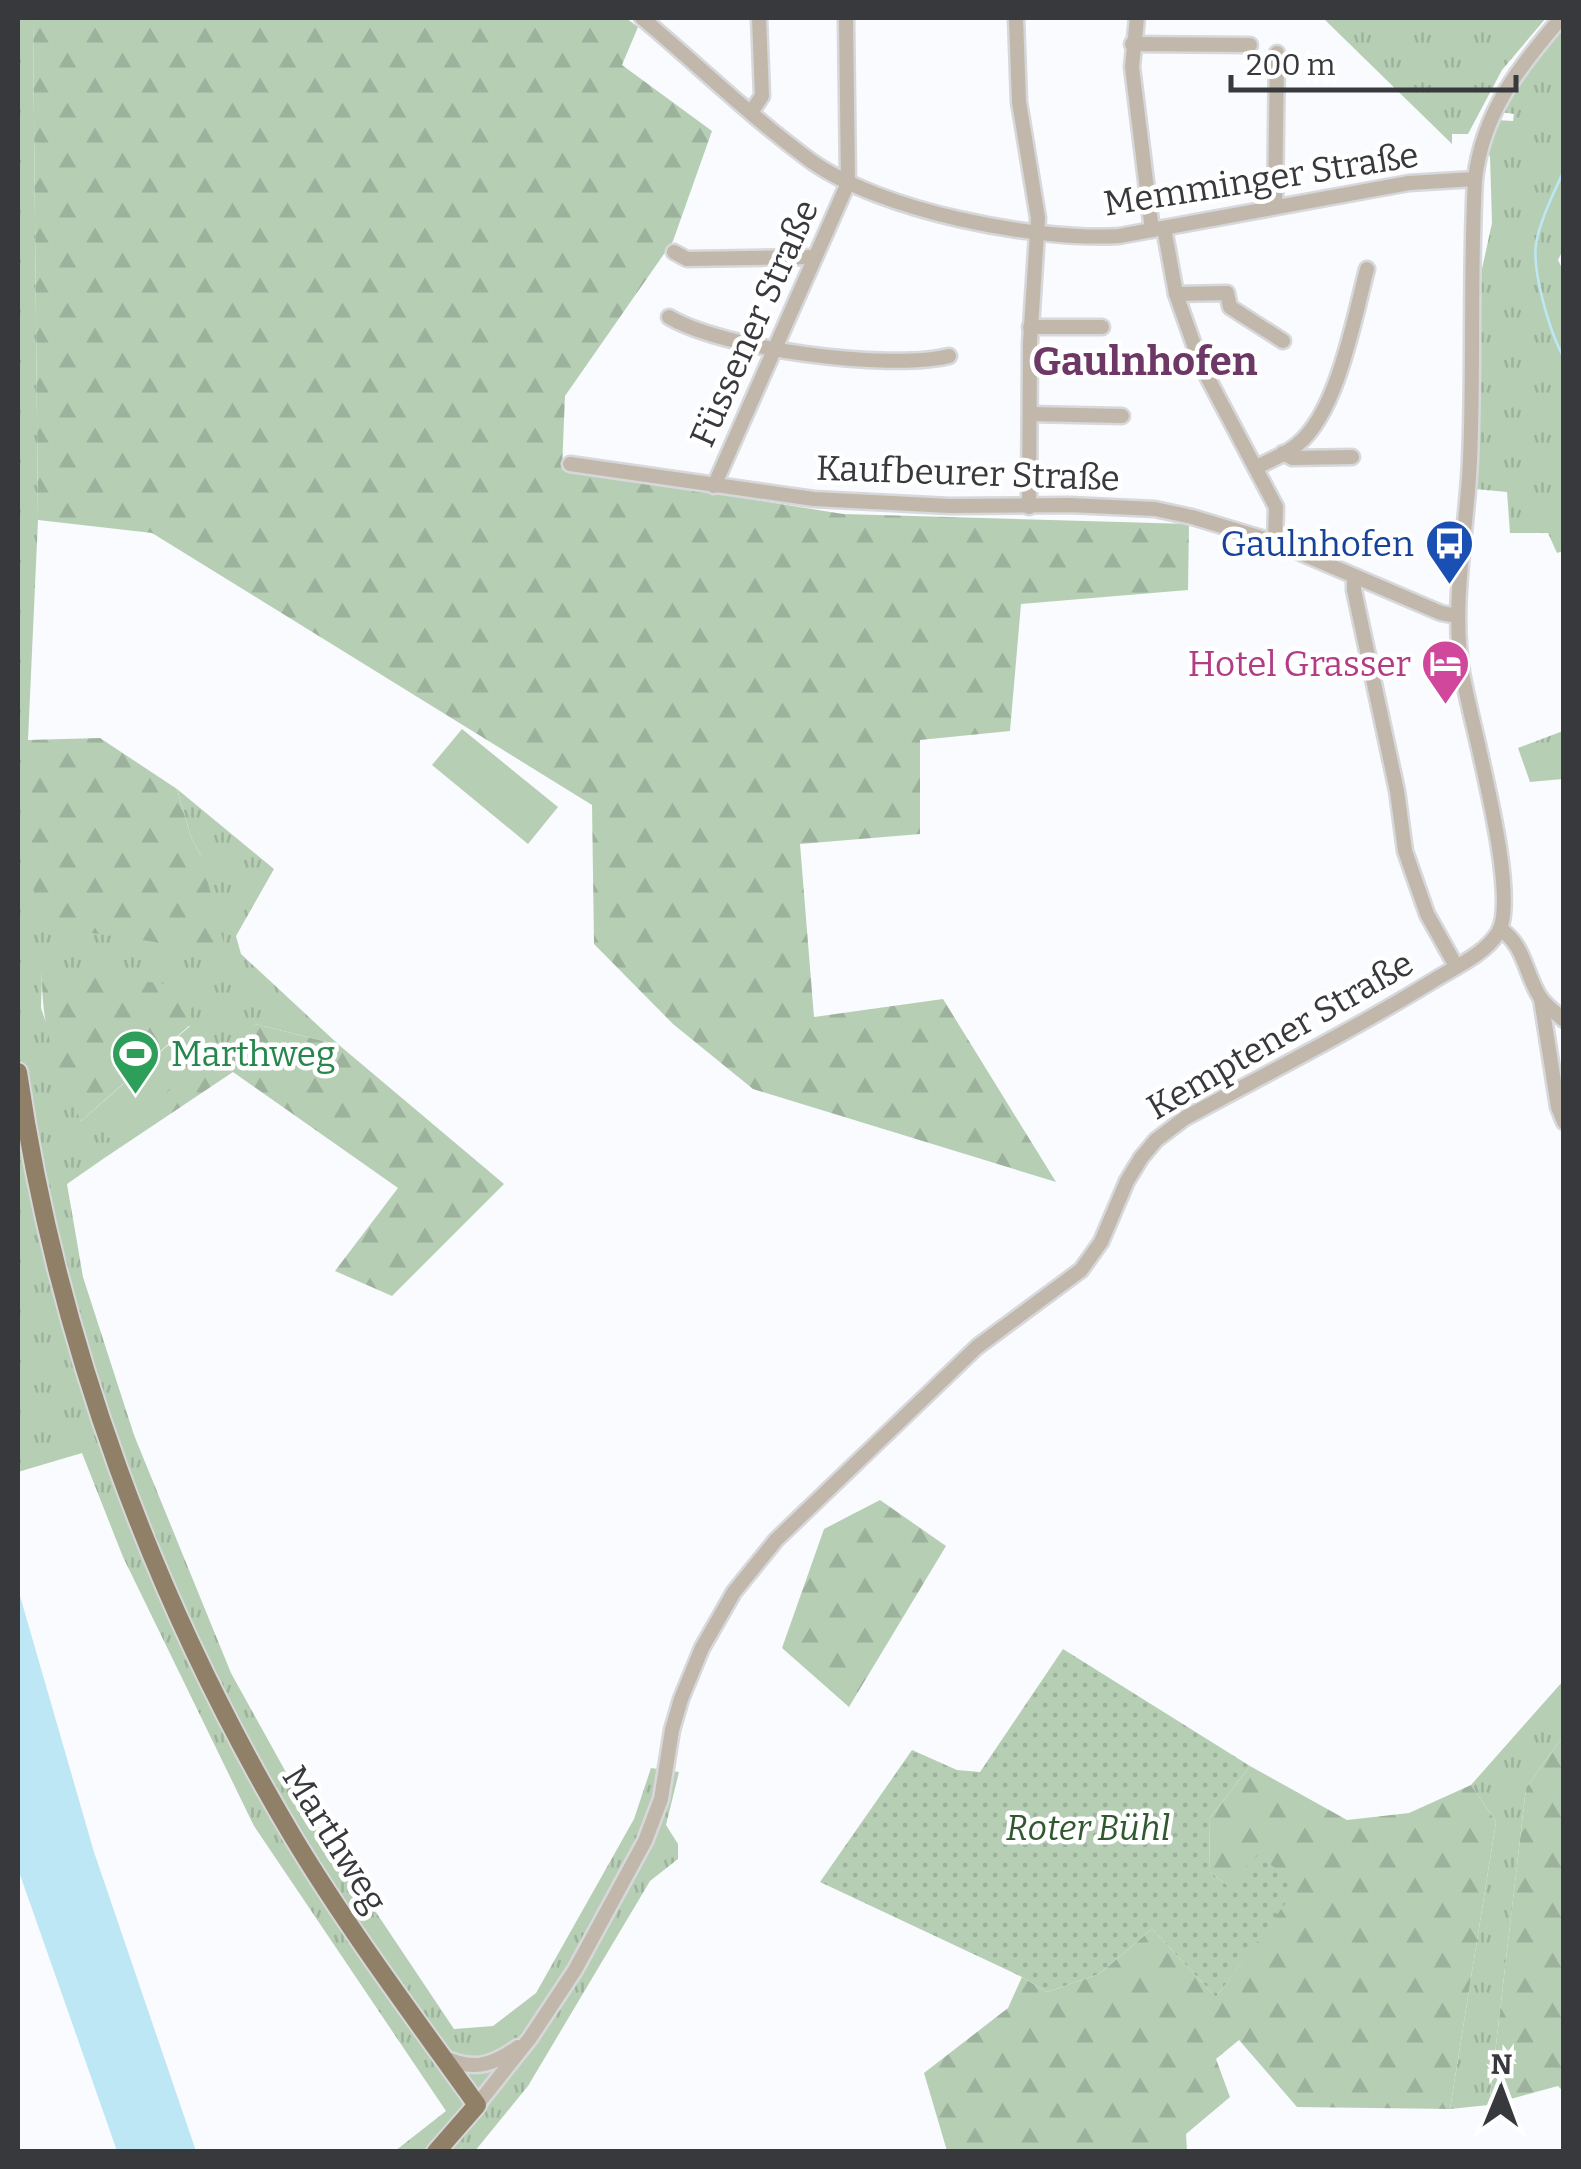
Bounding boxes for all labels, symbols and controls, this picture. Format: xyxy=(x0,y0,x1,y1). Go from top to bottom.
scale bar xyxy=(1231,30,1516,92)
text: 200 m xyxy=(1246,47,1336,83)
street label: Memminger Straße xyxy=(1101,133,1421,225)
street label: Füssener Straße xyxy=(681,193,827,453)
district label: Gaulnhofen xyxy=(1033,338,1258,386)
street label: Kaufbeurer Straße xyxy=(815,447,1121,499)
bus stop icon: Gaulnhofen xyxy=(1423,518,1475,586)
place label: Gaulnhofen xyxy=(1221,523,1414,565)
hotel icon: Hotel Grasser xyxy=(1420,638,1472,706)
place label: Hotel Grasser xyxy=(1188,643,1411,685)
street label: Kemptener Straße xyxy=(1140,942,1420,1128)
sports icon: Marthweg xyxy=(110,1028,162,1096)
place label: Marthweg xyxy=(171,1033,335,1075)
street label: Marthweg xyxy=(274,1758,396,1920)
park label: Roter Bühl xyxy=(1006,1807,1170,1849)
north arrow xyxy=(1451,2039,1551,2139)
text: N xyxy=(1490,2048,1513,2081)

